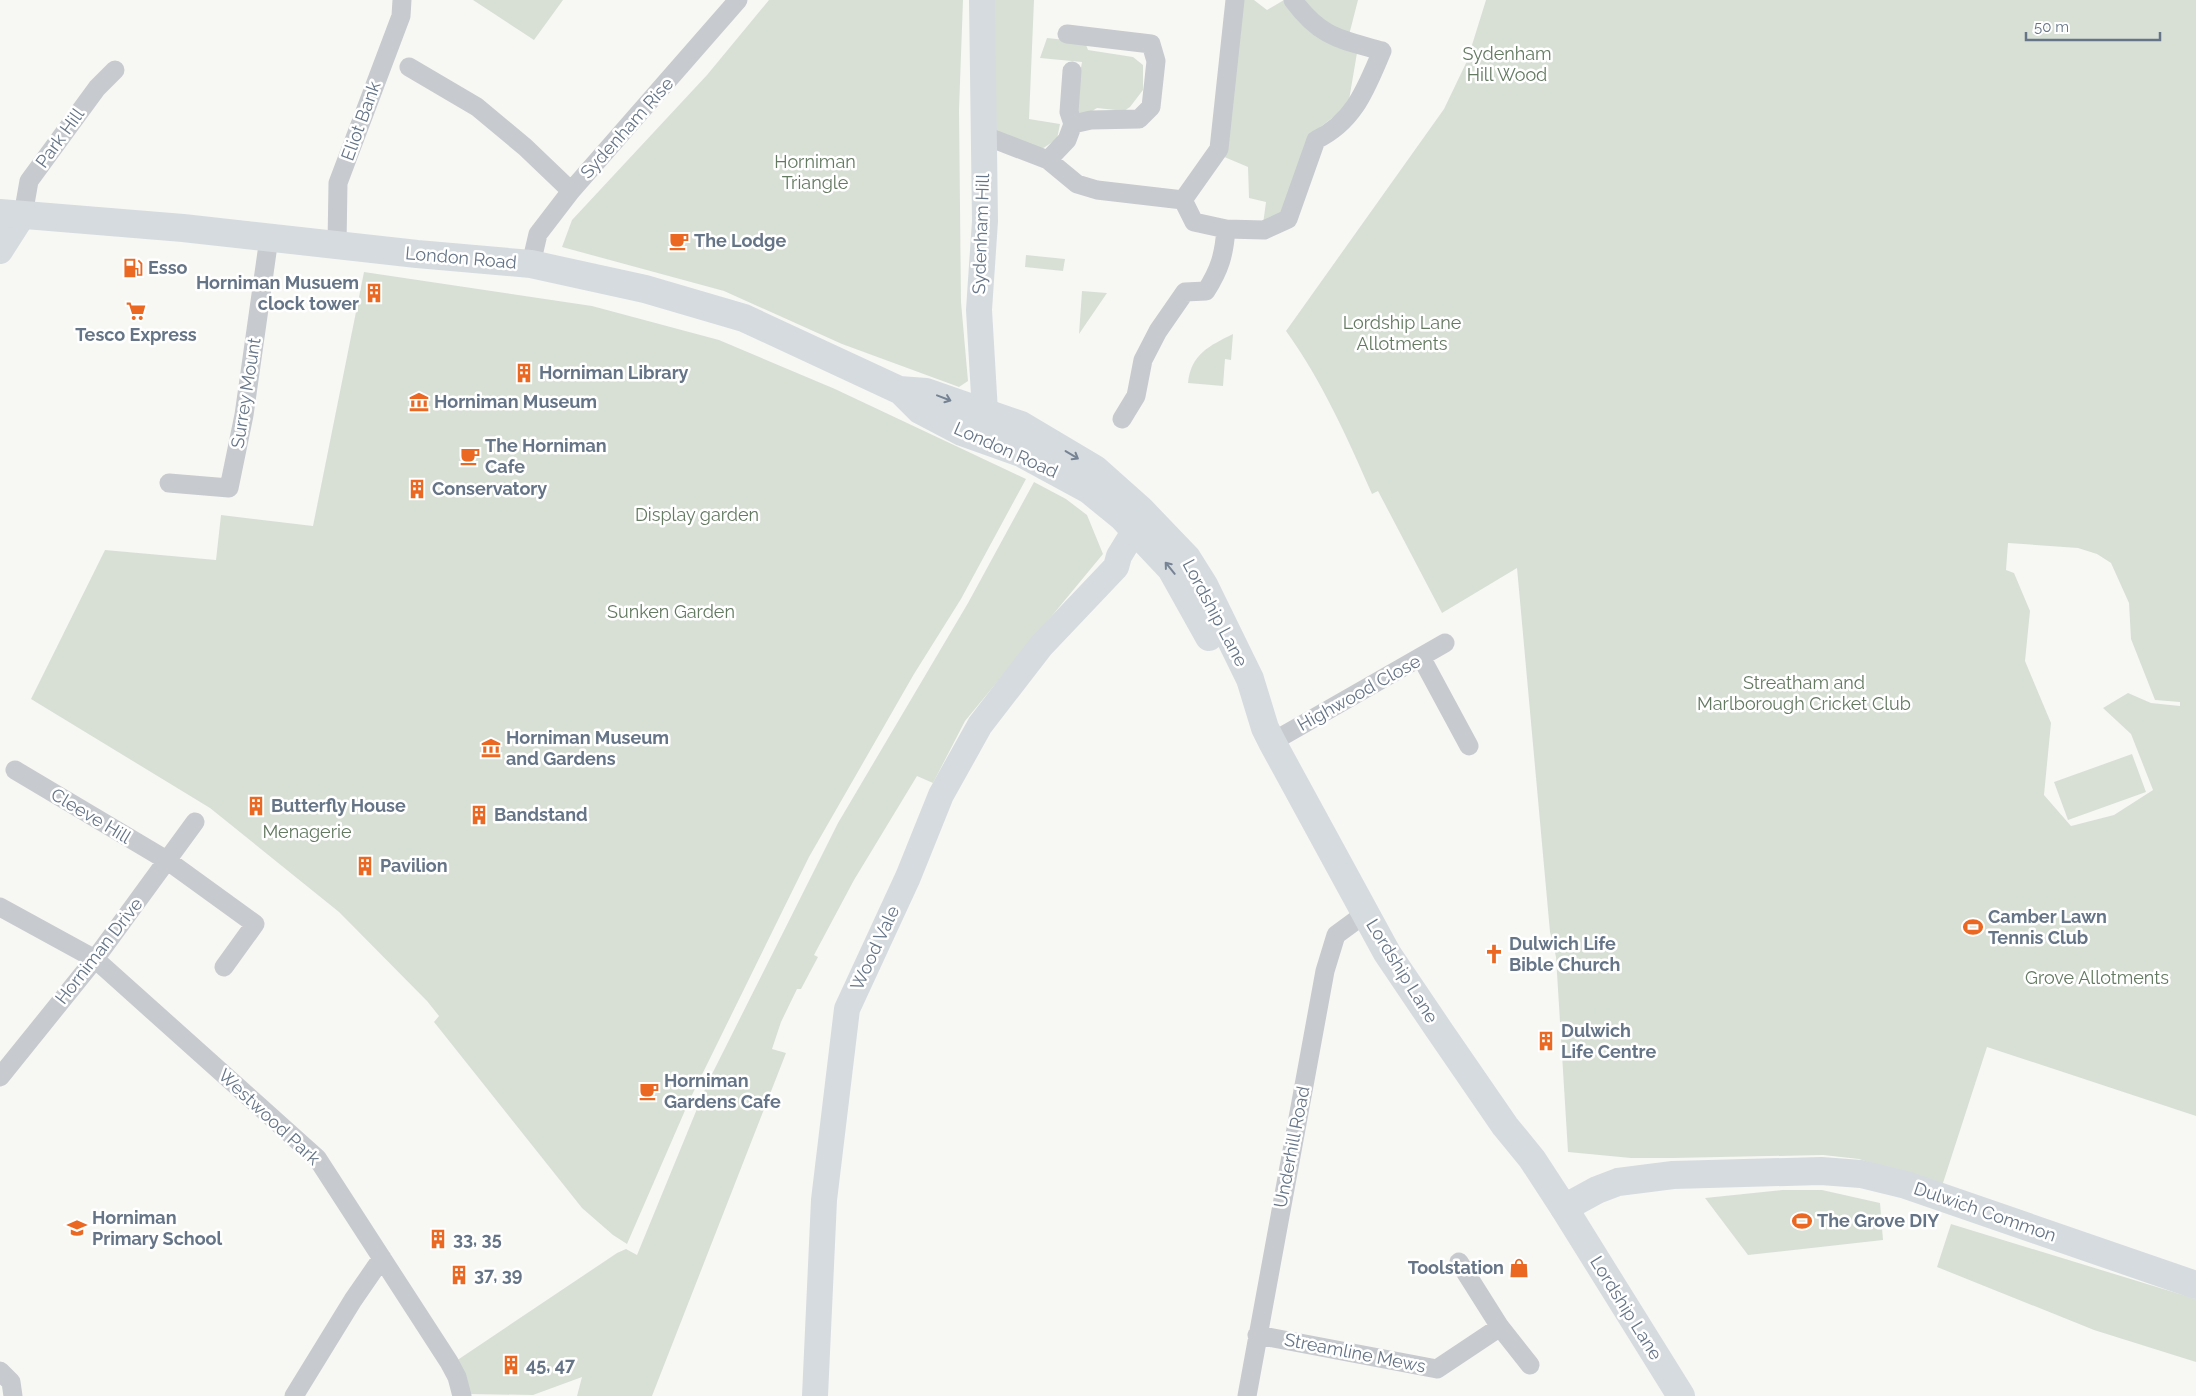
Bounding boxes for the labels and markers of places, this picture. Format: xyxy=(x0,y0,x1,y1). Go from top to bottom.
cafe icon: The Lodge xyxy=(668,230,690,252)
place label: The Lodge xyxy=(694,230,786,251)
fuel station icon: Esso xyxy=(122,257,144,279)
place label: Esso xyxy=(148,257,188,278)
place label: Horniman Musuem clock tower xyxy=(196,272,359,314)
building icon: Horniman Musuem clock tower xyxy=(363,282,385,304)
supermarket icon: Tesco Express xyxy=(125,300,147,322)
place label: Tesco Express xyxy=(75,324,197,345)
building icon: Horniman Library xyxy=(513,362,535,384)
place label: Horniman Library xyxy=(539,362,689,383)
museum icon: Horniman Museum xyxy=(408,391,430,413)
place label: Horniman Museum xyxy=(434,391,597,412)
place label: The Horniman Cafe xyxy=(485,435,607,477)
cafe icon: The Horniman Cafe xyxy=(459,445,481,467)
building icon: Conservatory xyxy=(406,478,428,500)
place label: Conservatory xyxy=(432,478,547,499)
place label: Horniman Museum and Gardens xyxy=(506,727,669,769)
museum icon: Horniman Museum and Gardens xyxy=(480,737,502,759)
building icon: Butterfly House xyxy=(245,795,267,817)
place label: Butterfly House xyxy=(271,795,406,816)
building icon: Bandstand xyxy=(468,804,490,826)
place label: Bandstand xyxy=(494,804,588,825)
building icon: Pavilion xyxy=(354,855,376,877)
place label: Pavilion xyxy=(380,855,448,876)
place label: Camber Lawn Tennis Club xyxy=(1988,906,2107,948)
sports icon: Camber Lawn Tennis Club xyxy=(1962,916,1984,938)
place label: Dulwich Life Bible Church xyxy=(1509,933,1620,975)
church icon: Dulwich Life Bible Church xyxy=(1483,943,1505,965)
place label: Dulwich Life Centre xyxy=(1561,1020,1656,1062)
building icon: Dulwich Life Centre xyxy=(1535,1030,1557,1052)
place label: Horniman Gardens Cafe xyxy=(664,1070,781,1112)
cafe icon: Horniman Gardens Cafe xyxy=(638,1080,660,1102)
place label: Horniman Primary School xyxy=(92,1207,222,1249)
sports icon: The Grove DIY xyxy=(1791,1210,1813,1232)
place label: The Grove DIY xyxy=(1817,1210,1939,1231)
school or university icon: Horniman Primary School xyxy=(66,1217,88,1239)
building icon: 33, 35 xyxy=(427,1228,449,1250)
place label: 33, 35 xyxy=(453,1228,502,1249)
place label: Toolstation xyxy=(1408,1257,1504,1278)
shop icon: Toolstation xyxy=(1508,1257,1530,1279)
building icon: 37, 39 xyxy=(448,1264,470,1286)
place label: 37, 39 xyxy=(474,1264,522,1285)
building icon: 45, 47 xyxy=(500,1354,522,1376)
place label: 45, 47 xyxy=(526,1354,576,1375)

